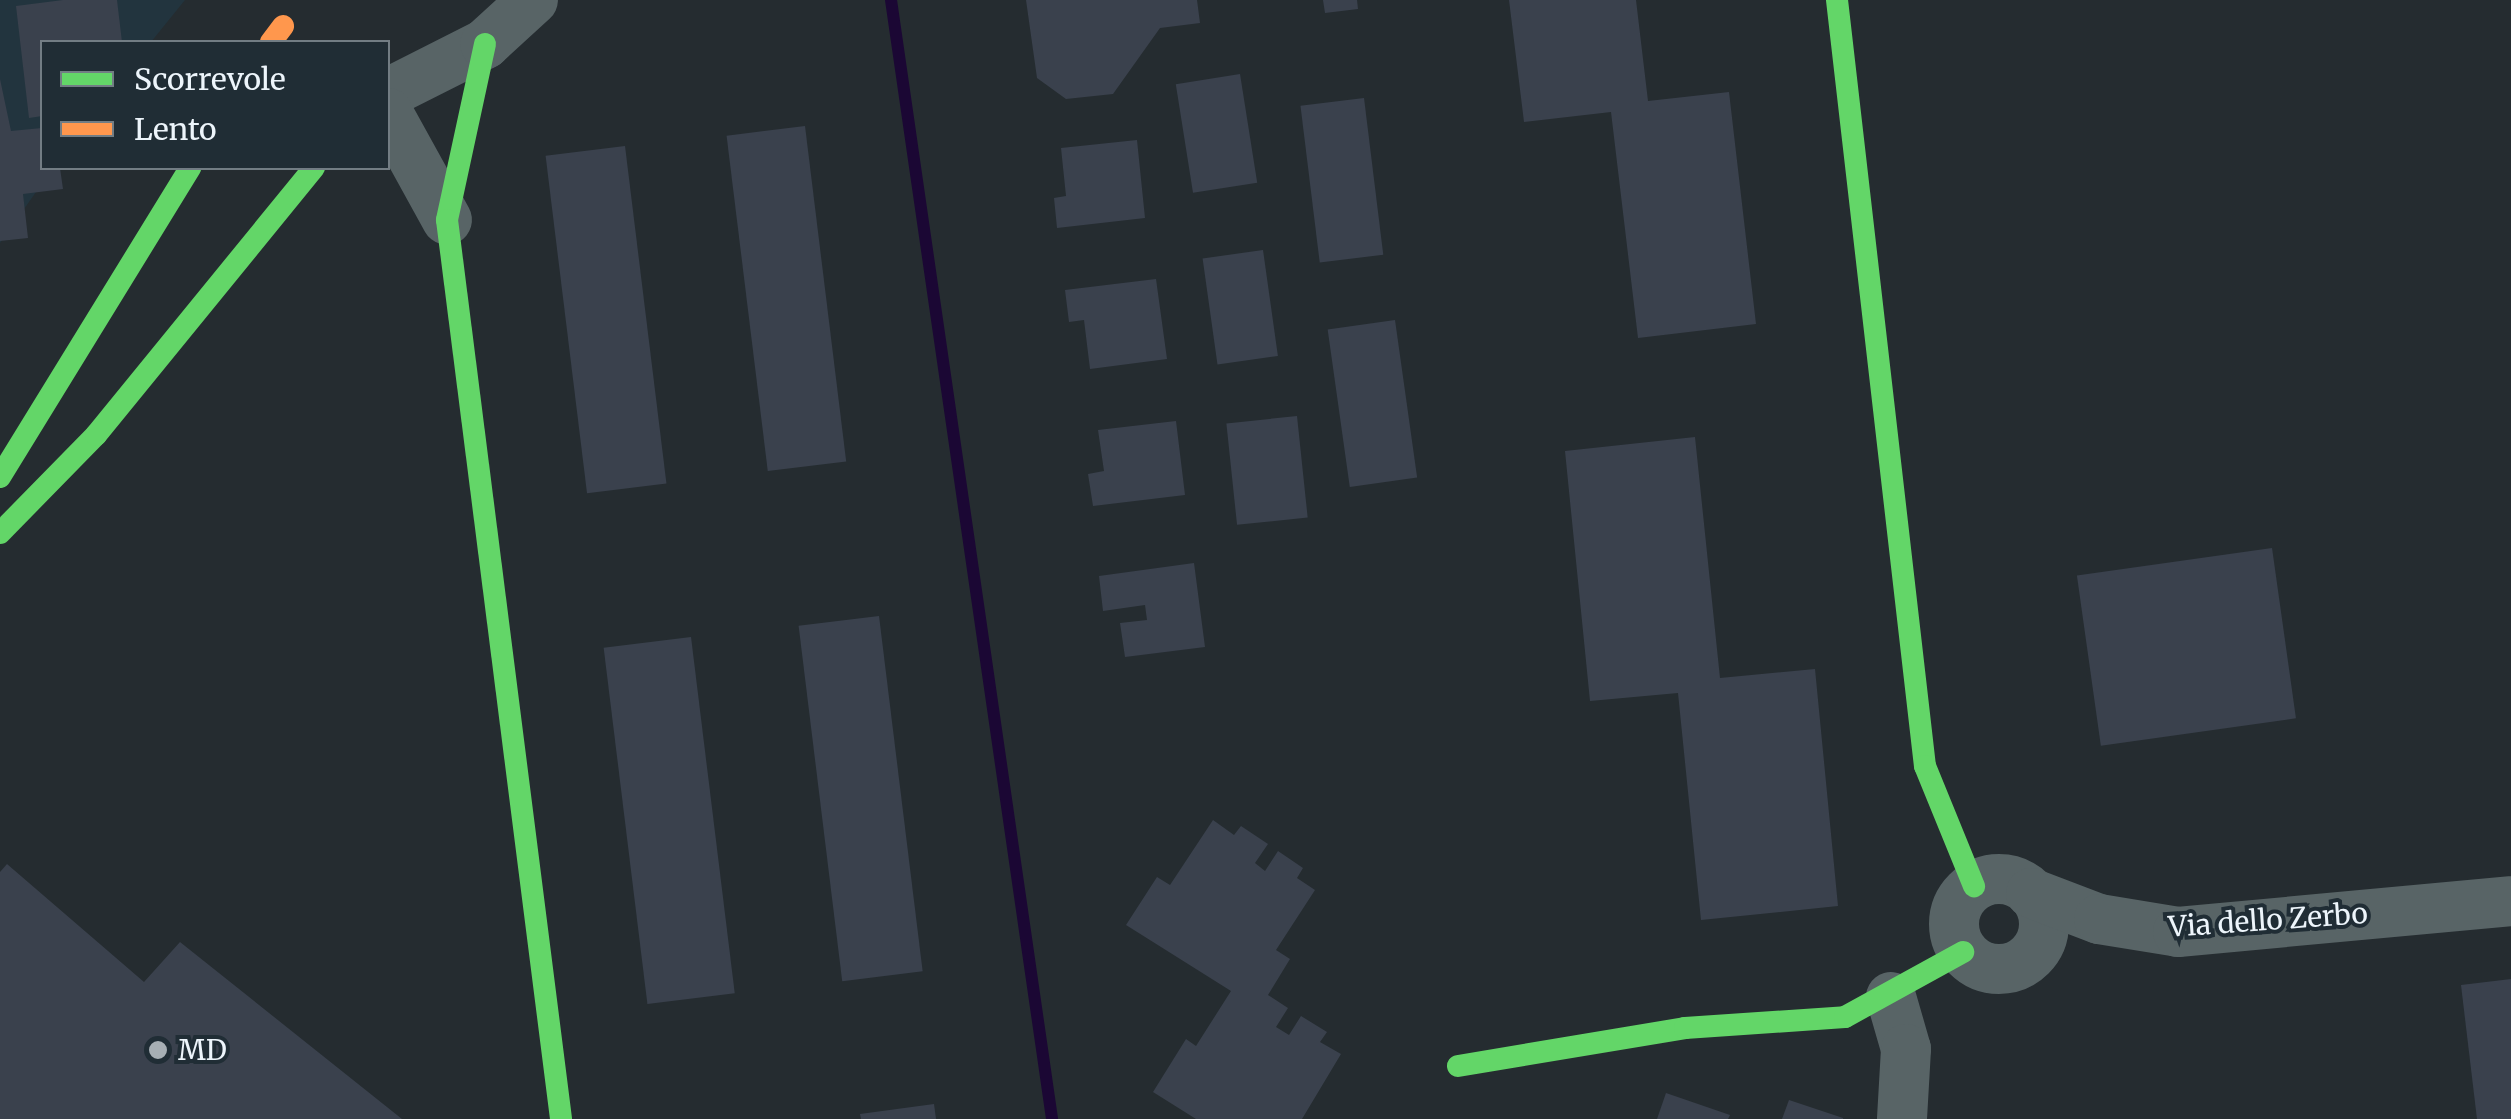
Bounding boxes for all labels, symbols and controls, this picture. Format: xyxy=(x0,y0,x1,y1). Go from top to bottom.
legend xyxy=(40,40,390,170)
text: Scorrevole xyxy=(134,60,286,98)
text: Lento xyxy=(134,110,217,148)
street label: Via dello Zerbo xyxy=(2167,896,2369,944)
place label: MD xyxy=(178,1033,227,1067)
marker: MD xyxy=(147,1039,169,1061)

